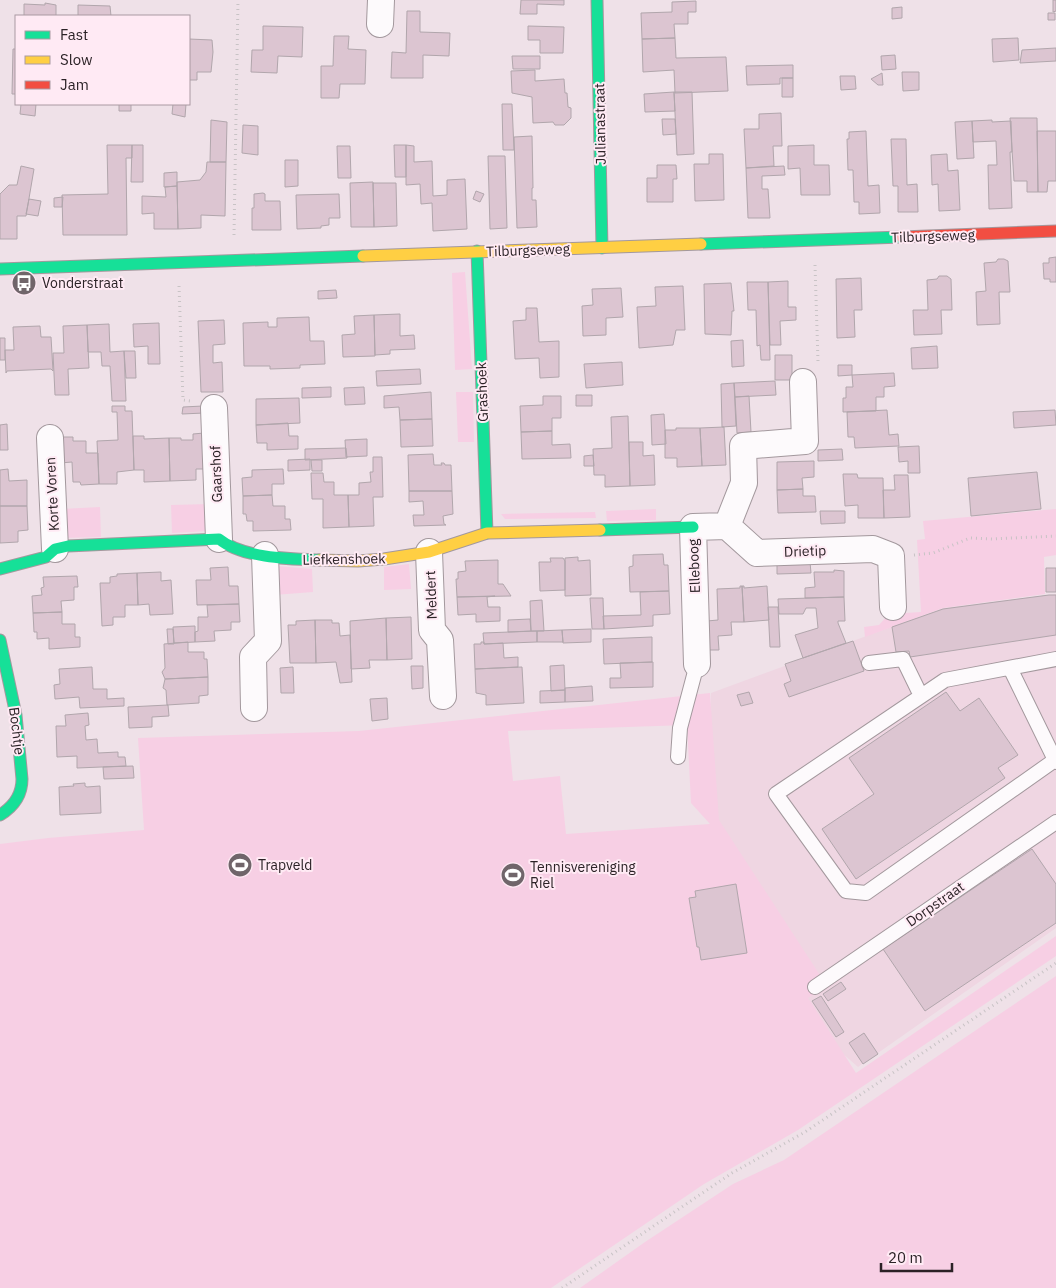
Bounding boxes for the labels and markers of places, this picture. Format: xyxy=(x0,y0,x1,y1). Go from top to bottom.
bus stop icon: Vonderstraat xyxy=(11,270,37,296)
place label: Vonderstraat xyxy=(42,274,124,292)
sports icon: Trapveld xyxy=(227,852,253,878)
place label: Trapveld xyxy=(258,856,312,874)
place label: Tennisvereniging Riel xyxy=(530,858,636,892)
sports icon: Tennisvereniging Riel xyxy=(500,862,526,888)

